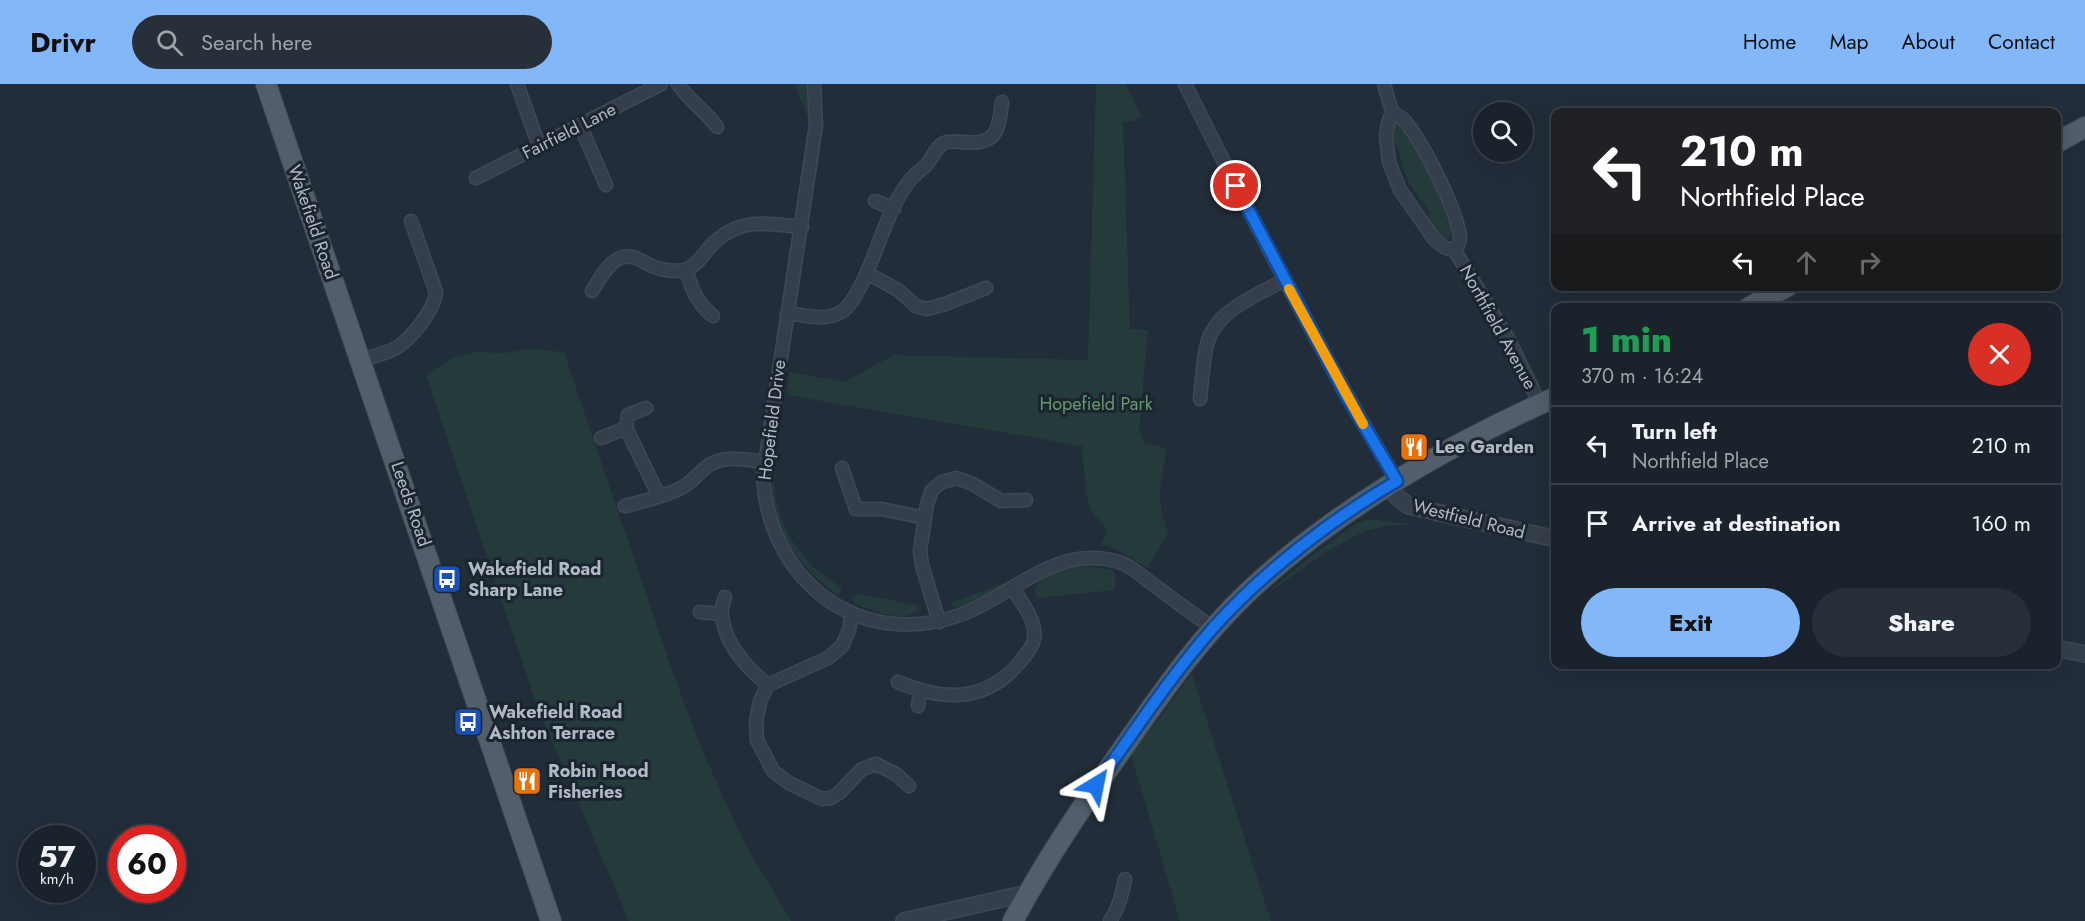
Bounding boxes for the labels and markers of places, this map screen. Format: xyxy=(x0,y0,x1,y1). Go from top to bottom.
pin xyxy=(1210,160,1261,211)
restaurant icon: Lee Garden xyxy=(1398,431,1430,463)
place label: Lee Garden xyxy=(1435,434,1534,460)
place label: Wakefield Road Sharp Lane xyxy=(468,556,601,603)
bus stop icon: Wakefield Road Sharp Lane xyxy=(431,563,463,595)
place label: Wakefield Road Ashton Terrace xyxy=(488,699,622,746)
bus stop icon: Wakefield Road Ashton Terrace xyxy=(452,706,484,738)
place label: Robin Hood Fisheries xyxy=(548,758,649,805)
restaurant icon: Robin Hood Fisheries xyxy=(511,765,543,797)

